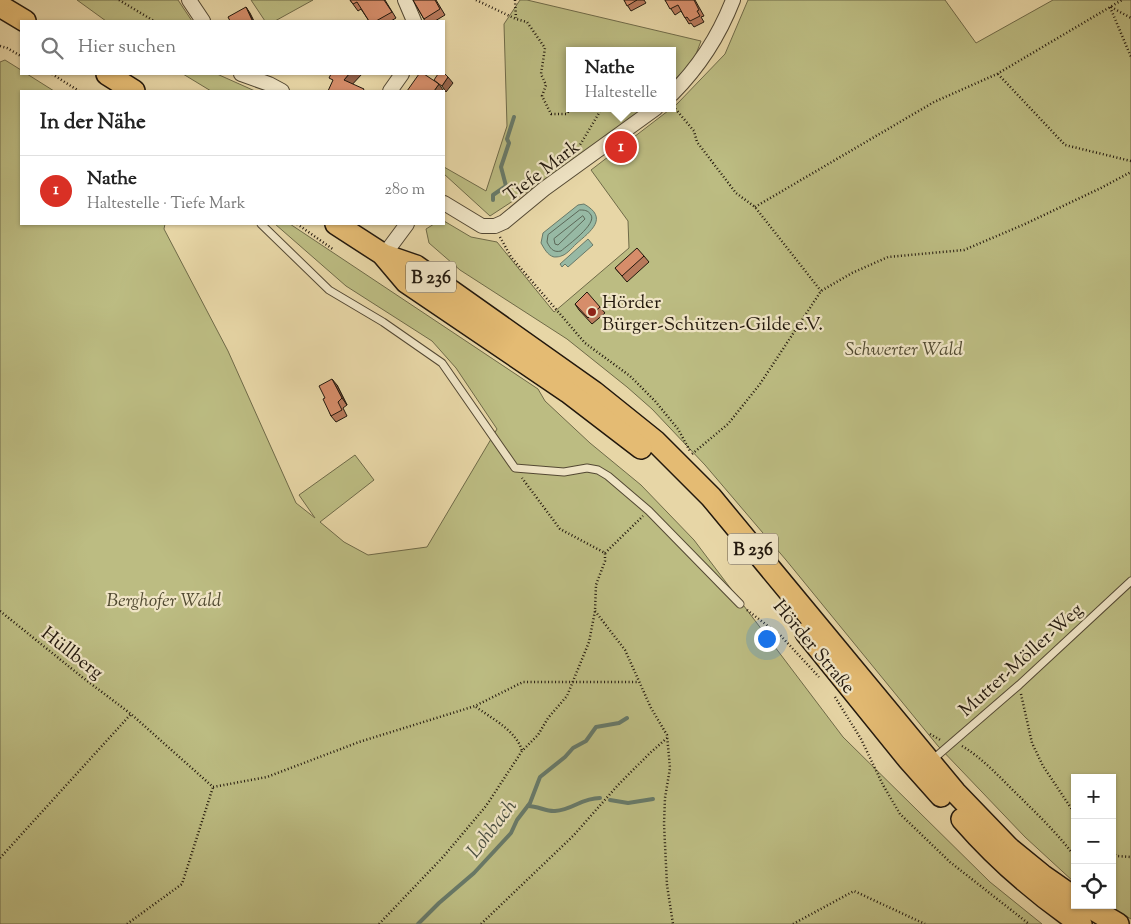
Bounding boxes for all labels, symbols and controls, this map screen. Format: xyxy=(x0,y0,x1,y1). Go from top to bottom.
search box xyxy=(20,20,445,75)
icon: search xyxy=(38,34,66,62)
text: Hier suchen xyxy=(78,34,176,61)
popup xyxy=(566,47,676,112)
text: Nathe xyxy=(585,55,635,82)
text: Haltestelle xyxy=(585,82,657,105)
text: In der Nähe xyxy=(40,108,146,138)
pin: 1 xyxy=(605,128,637,166)
street label: Tiefe Mark xyxy=(499,134,587,210)
text: Nathe xyxy=(87,166,137,193)
text: 1 xyxy=(53,179,59,202)
text: 280 m xyxy=(384,179,425,202)
text: Haltestelle · Tiefe Mark xyxy=(87,193,245,216)
road number: B 236 xyxy=(406,262,456,292)
place label: Hörder Bürger-Schützen-Gilde e.V. xyxy=(602,290,823,339)
marker: Hörder Bürger-Schützen-Gilde e.V. xyxy=(586,306,598,318)
park label: Schwerter Wald xyxy=(845,337,964,364)
road number: B 236 xyxy=(728,534,778,564)
park label: Berghofer Wald xyxy=(106,588,222,615)
street label: Hörder Straße xyxy=(766,595,861,701)
street label: Mutter-Möller-Weg xyxy=(954,598,1090,724)
street label: Hüllberg xyxy=(35,621,108,687)
your location xyxy=(754,626,780,652)
map controls xyxy=(1071,774,1116,909)
button: + xyxy=(1071,774,1116,819)
water label: Lohbach xyxy=(461,794,525,865)
button: − xyxy=(1071,819,1116,864)
button: locate xyxy=(1071,864,1116,909)

